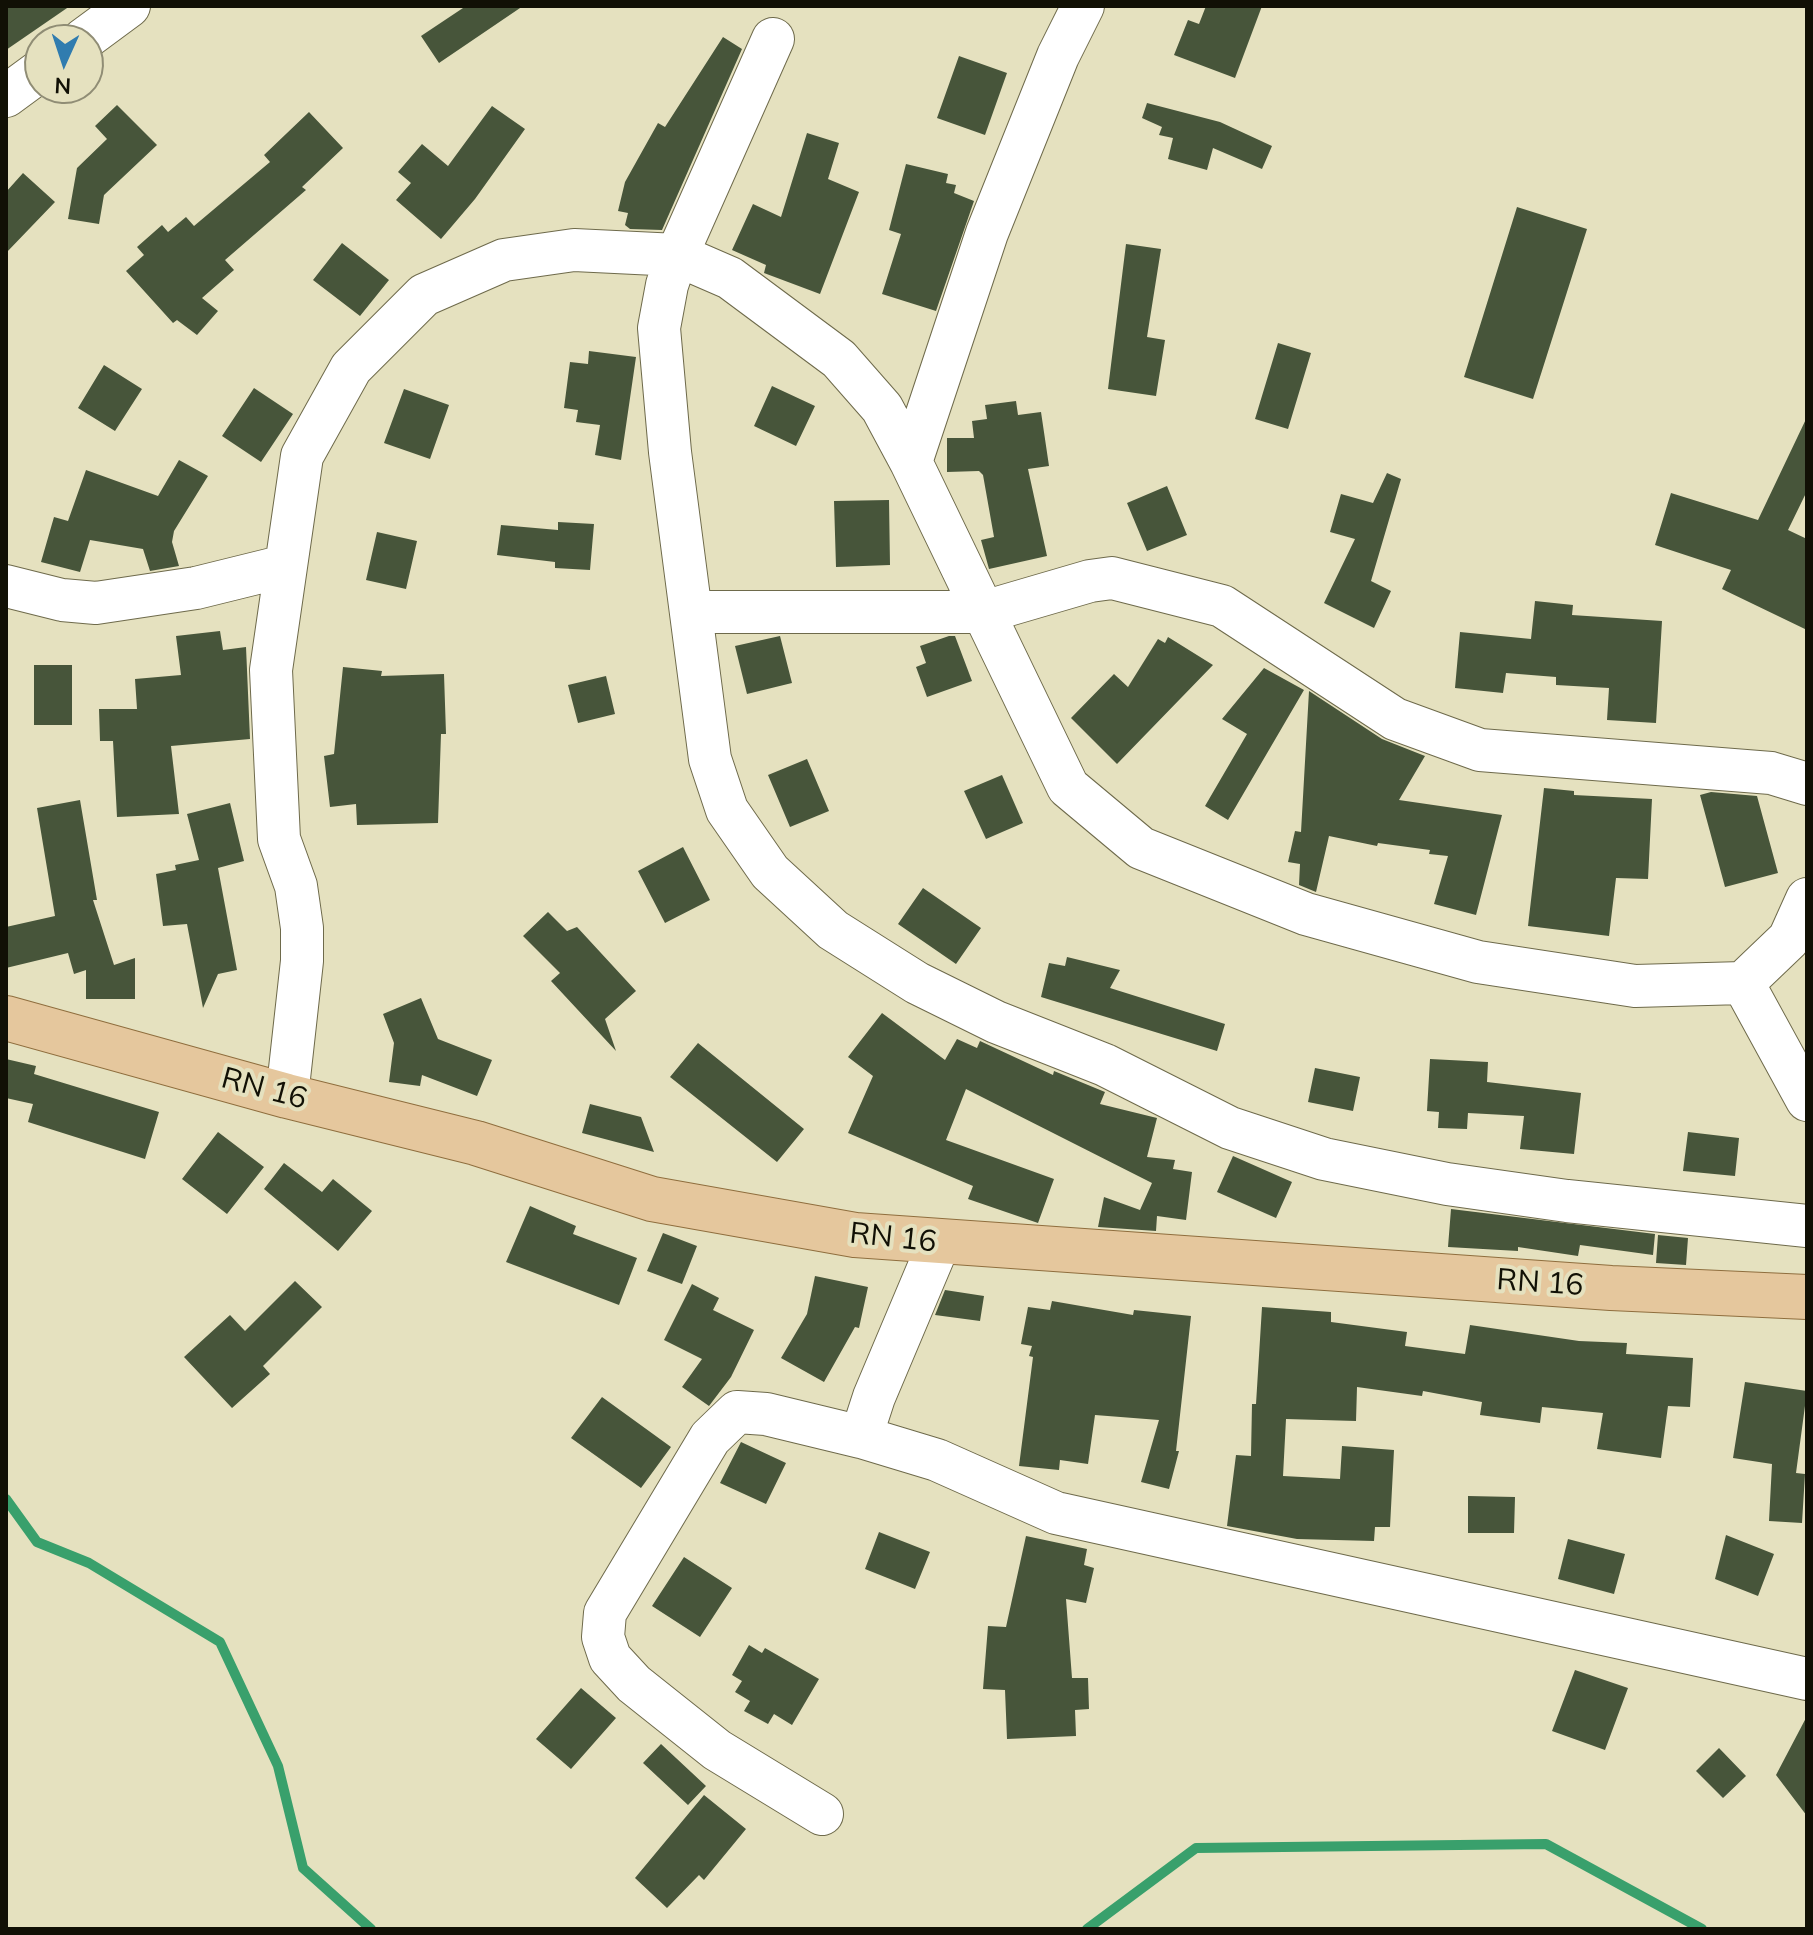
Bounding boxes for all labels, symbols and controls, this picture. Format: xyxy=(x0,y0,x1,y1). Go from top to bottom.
north arrow xyxy=(24,24,104,104)
text: N xyxy=(54,72,72,100)
street label: RN 16 xyxy=(217,1060,311,1118)
street label: RN 16 xyxy=(848,1216,938,1260)
street label: RN 16 xyxy=(1495,1262,1585,1304)

